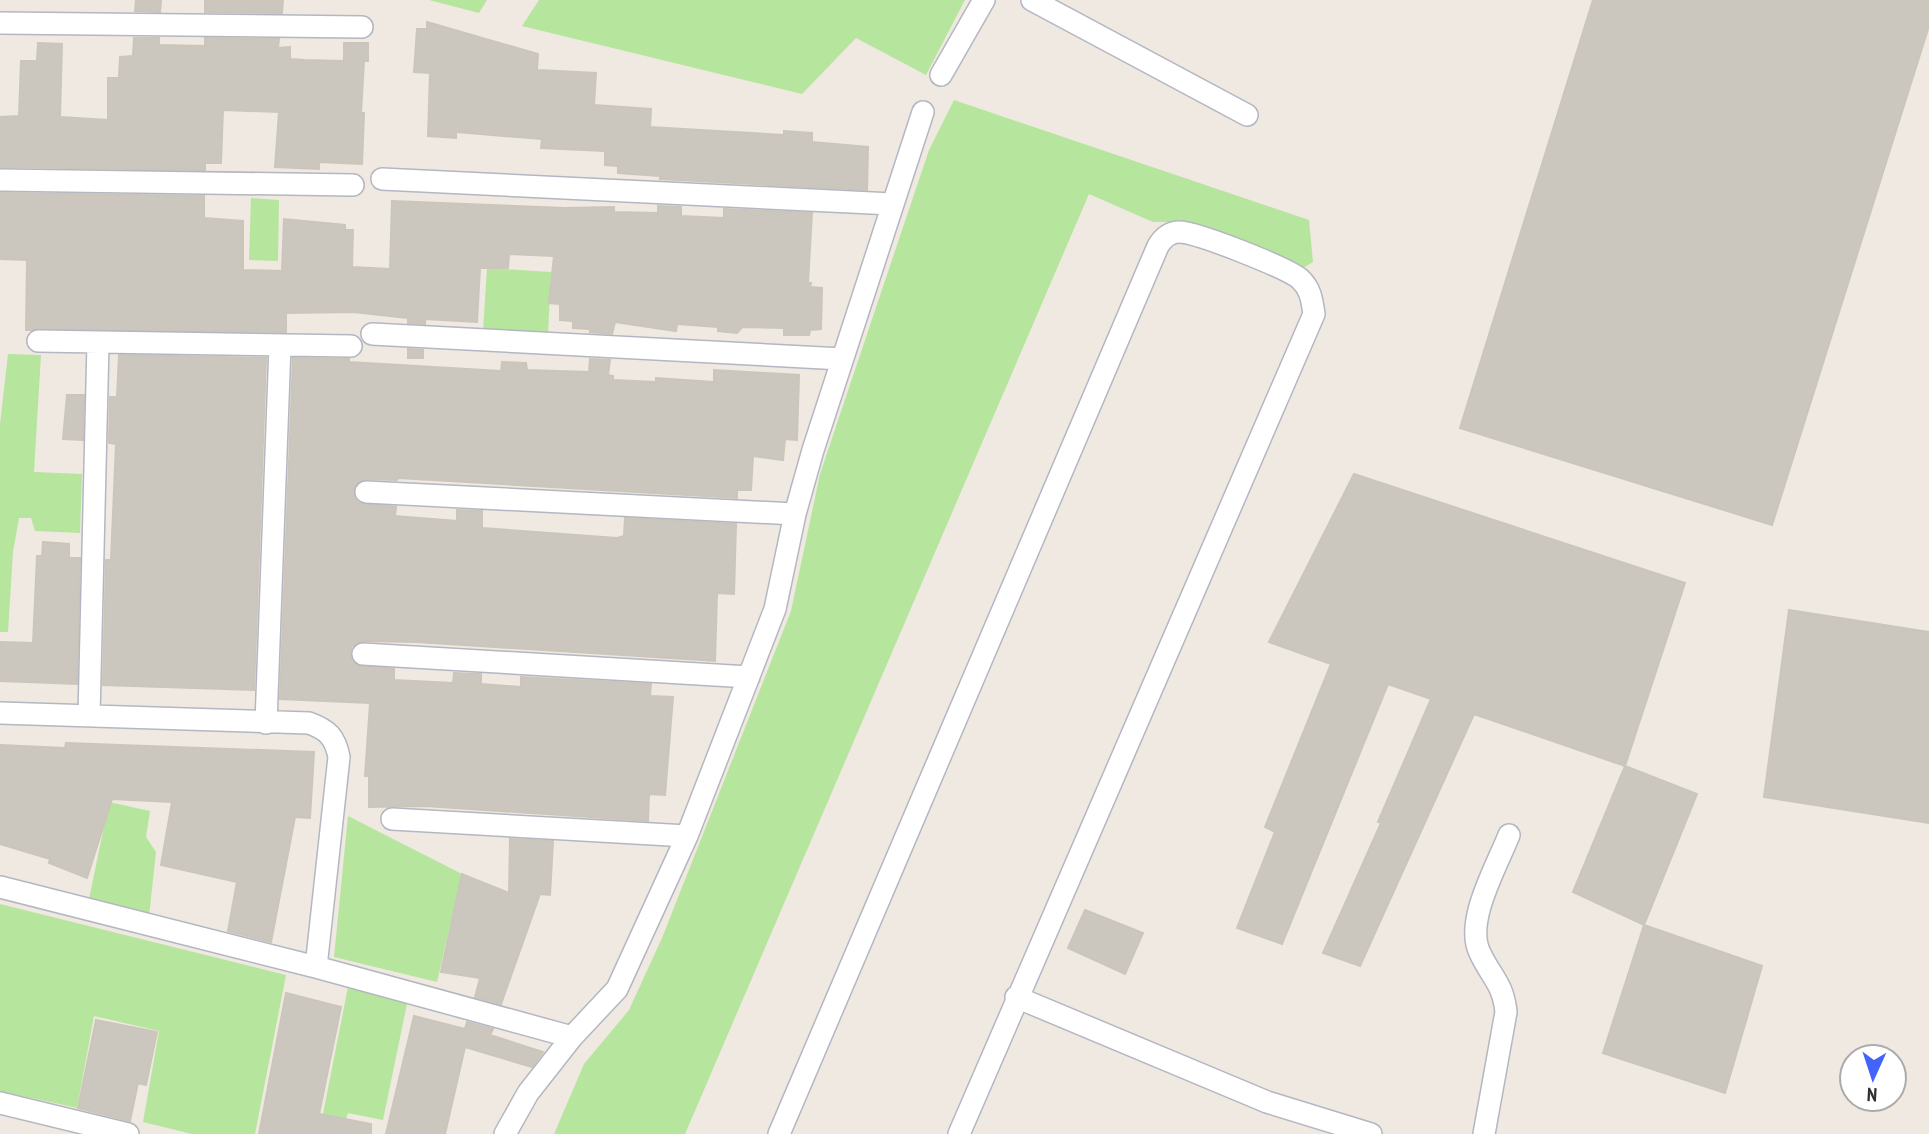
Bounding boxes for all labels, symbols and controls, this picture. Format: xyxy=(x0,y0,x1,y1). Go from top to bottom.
north arrow xyxy=(1838,1043,1908,1113)
text: N xyxy=(1866,1083,1878,1107)

